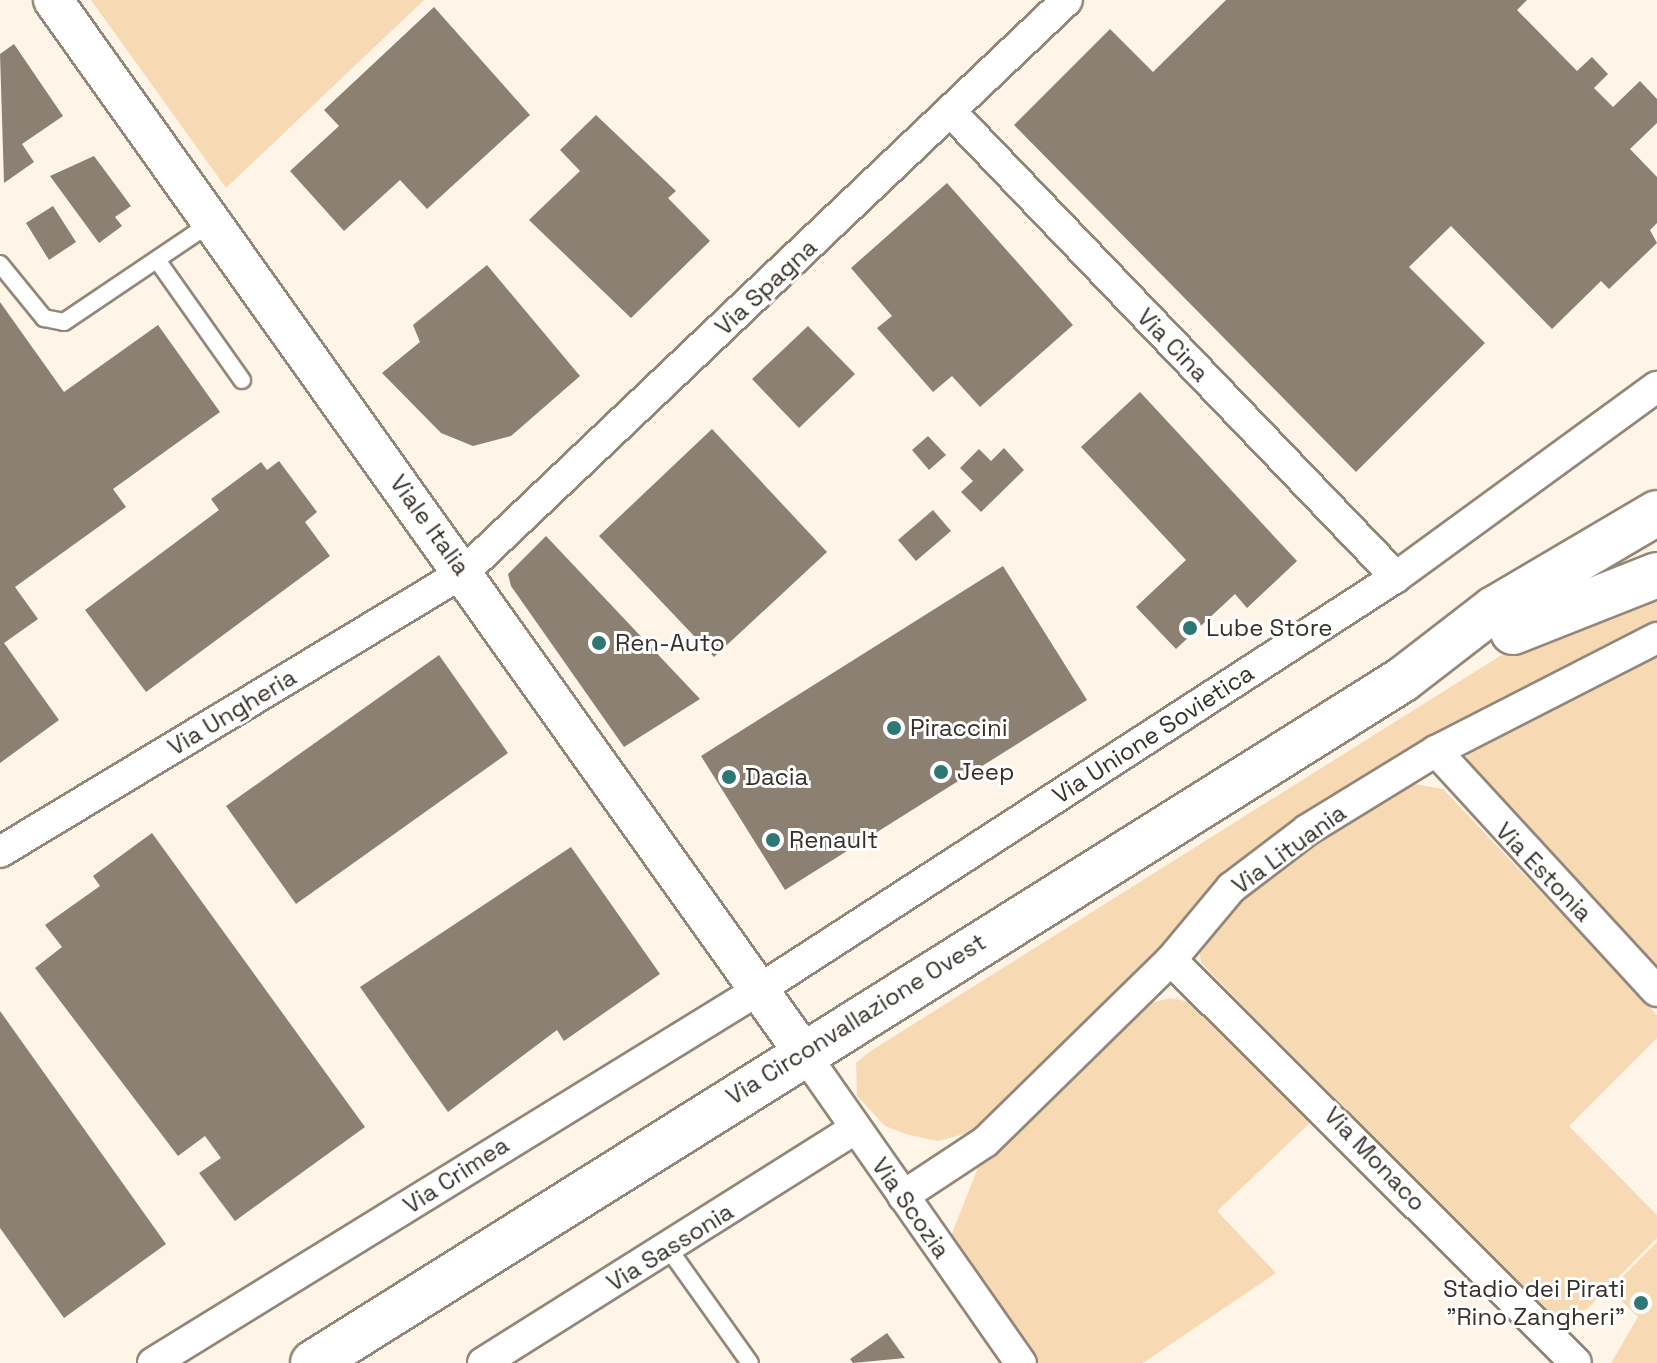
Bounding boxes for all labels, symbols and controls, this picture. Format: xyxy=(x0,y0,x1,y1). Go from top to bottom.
street label: Via Spagna xyxy=(709,233,823,341)
street label: Via Cina xyxy=(1131,302,1215,388)
street label: Viale Italia xyxy=(384,469,476,581)
place label: Lube Store xyxy=(1206,614,1332,642)
marker: Lube Store xyxy=(1181,619,1199,637)
place label: Ren-Auto xyxy=(615,629,725,657)
marker: Ren-Auto xyxy=(590,634,608,652)
street label: Via Unione Sovietica xyxy=(1047,658,1259,810)
street label: Via Ungheria xyxy=(163,662,301,762)
place label: Piraccini xyxy=(910,714,1008,742)
marker: Piraccini xyxy=(885,719,903,737)
place label: Jeep xyxy=(957,758,1014,786)
place label: Dacia xyxy=(745,763,808,791)
marker: Jeep xyxy=(932,763,950,781)
marker: Dacia xyxy=(720,768,738,786)
street label: Via Lituania xyxy=(1226,798,1352,900)
street label: Via Estonia xyxy=(1490,817,1598,927)
place label: Renault xyxy=(789,826,878,854)
marker: Renault xyxy=(764,831,782,849)
street label: Via Circonvallazione Ovest xyxy=(721,927,991,1111)
street label: Via Monaco xyxy=(1318,1101,1432,1217)
street label: Via Crimea xyxy=(398,1130,514,1220)
street label: Via Scozia xyxy=(866,1152,956,1264)
street label: Via Sassonia xyxy=(601,1197,739,1297)
place label: Stadio dei Pirati "Rino Zangheri" xyxy=(1443,1275,1625,1331)
marker: Stadio dei Pirati "Rino Zangheri" xyxy=(1632,1294,1650,1312)

